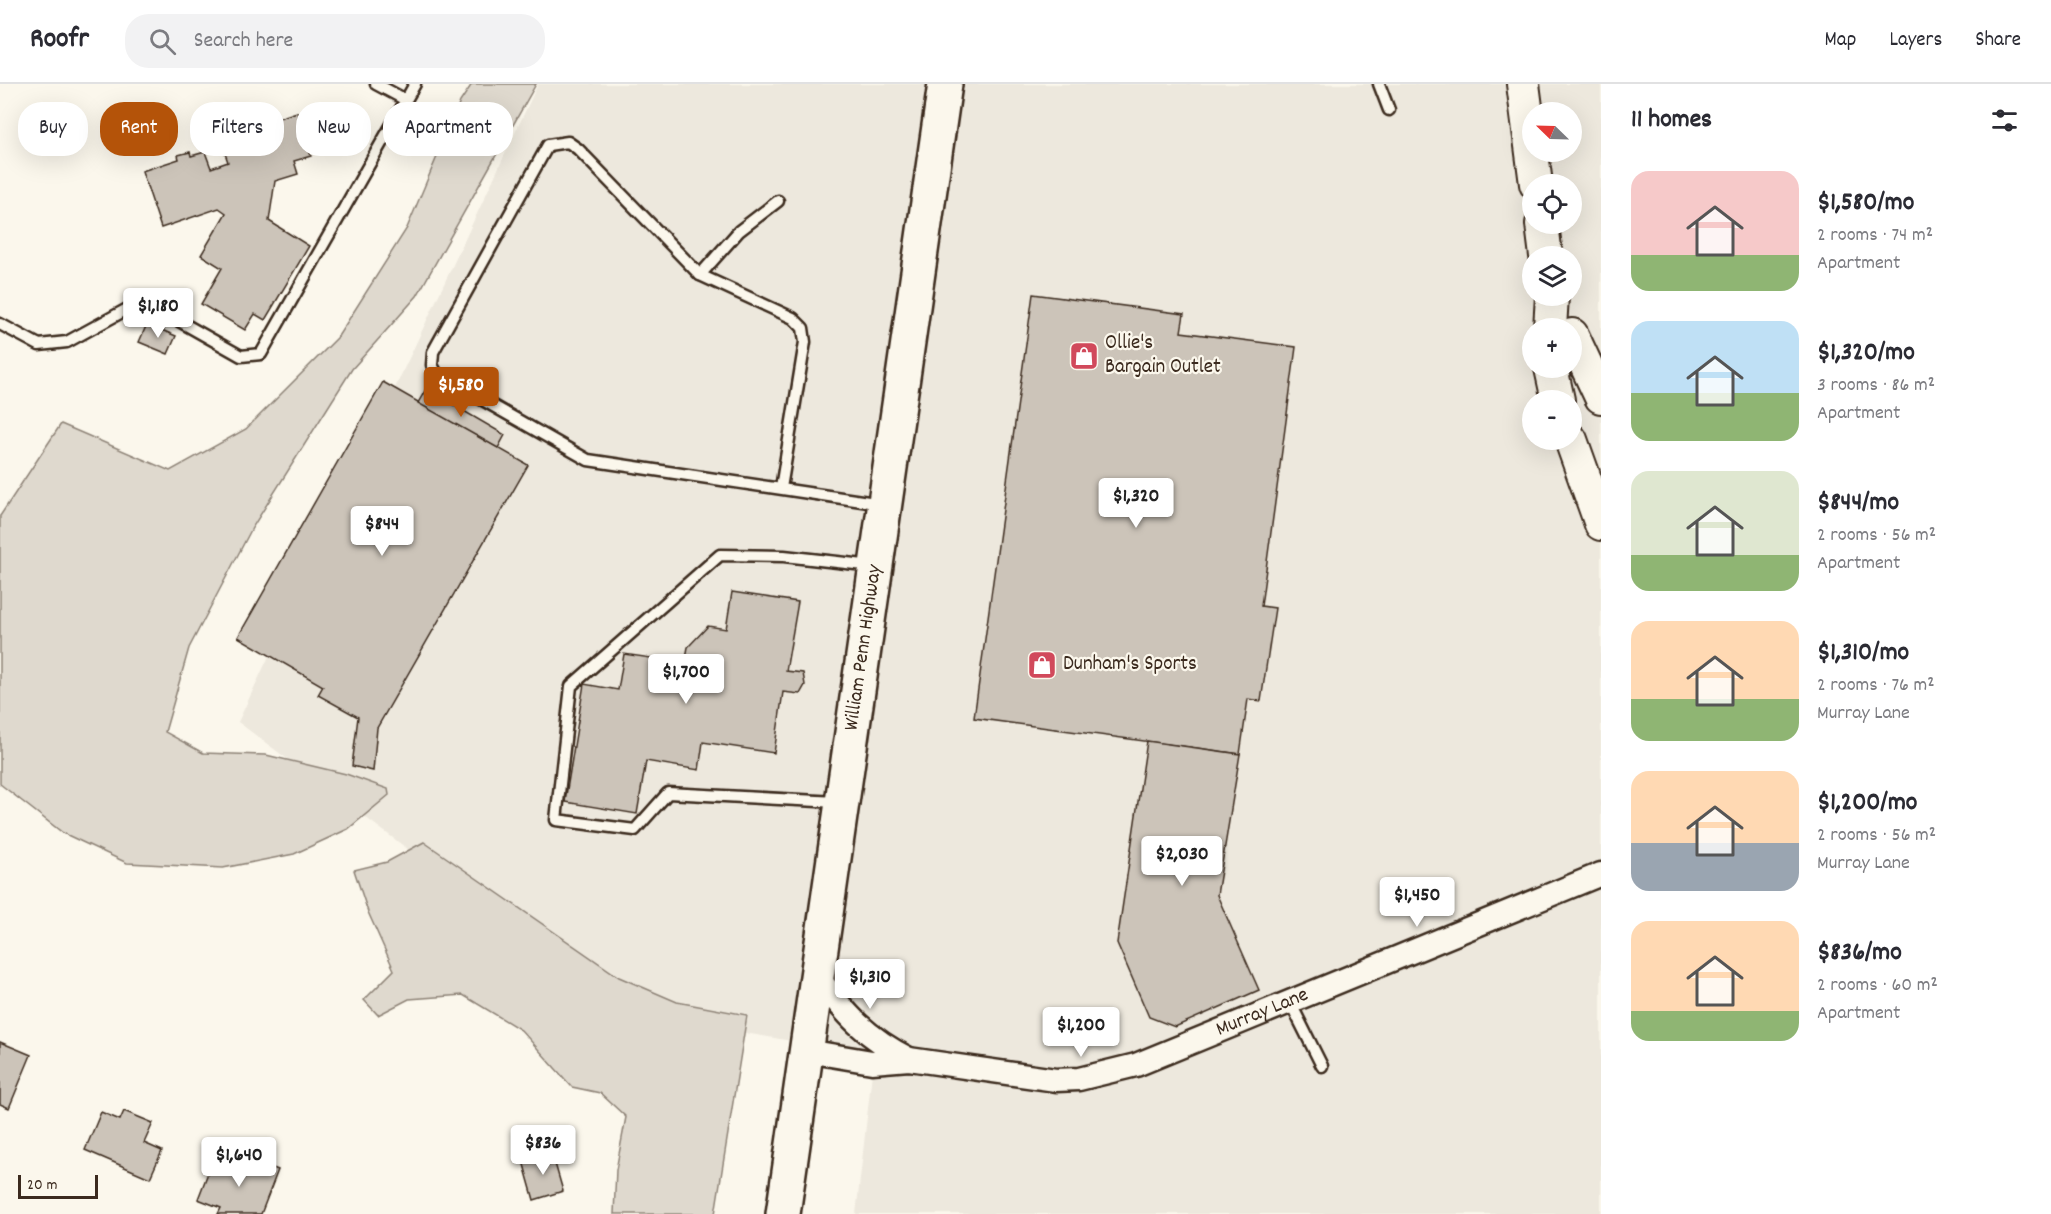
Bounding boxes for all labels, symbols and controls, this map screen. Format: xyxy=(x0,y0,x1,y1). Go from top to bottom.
search box xyxy=(125,14,545,68)
text: Roofr xyxy=(30,21,89,61)
icon: search xyxy=(146,25,179,58)
text: Search here xyxy=(194,26,293,57)
text: Map xyxy=(1825,26,1856,56)
text: Layers xyxy=(1889,26,1942,56)
text: Share xyxy=(1975,26,2021,56)
chip: Buy xyxy=(18,102,88,156)
chip: Rent xyxy=(100,102,178,156)
chip: Filters xyxy=(190,102,284,156)
chip: New xyxy=(296,102,371,156)
chip: Apartment xyxy=(383,102,513,156)
north arrow xyxy=(1522,102,1582,162)
map controls xyxy=(1522,102,1582,450)
text: 11 homes xyxy=(1631,102,1712,139)
icon: filters xyxy=(1988,104,2021,137)
button: locate xyxy=(1522,174,1582,234)
text: $1,580/mo xyxy=(1817,185,1914,222)
icon: home xyxy=(1679,195,1751,267)
text: 2 rooms · 74 m² xyxy=(1817,222,1933,250)
button: layers xyxy=(1522,246,1582,306)
text: Apartment xyxy=(1817,250,1900,278)
pin: $1,180 xyxy=(109,288,207,339)
text: $1,180 xyxy=(137,293,179,321)
button: + xyxy=(1522,318,1582,378)
place label: Ollie's Bargain Outlet xyxy=(1105,329,1221,383)
text: $1,320/mo xyxy=(1817,335,1915,372)
shop icon: Ollie's Bargain Outlet xyxy=(1068,340,1100,372)
icon: home xyxy=(1679,345,1751,417)
pin: $1,580 xyxy=(412,367,510,418)
text: $1,580 xyxy=(438,372,484,400)
text: 3 rooms · 86 m² xyxy=(1817,372,1935,400)
button: − xyxy=(1522,390,1582,450)
text: Apartment xyxy=(1817,400,1900,428)
pin: $1,320 xyxy=(1087,478,1185,529)
text: $1,320 xyxy=(1113,483,1159,511)
text: $844/mo xyxy=(1817,485,1899,522)
icon: home xyxy=(1679,495,1751,567)
pin: $844 xyxy=(346,506,418,557)
text: $844 xyxy=(365,511,399,539)
text: 2 rooms · 56 m² xyxy=(1817,522,1936,550)
text: Apartment xyxy=(1817,550,1900,578)
street label: William Penn Highway xyxy=(837,562,891,733)
text: $1,310/mo xyxy=(1817,635,1909,672)
icon: home xyxy=(1679,645,1751,717)
shop icon: Dunham's Sports xyxy=(1026,649,1058,681)
place label: Dunham's Sports xyxy=(1063,650,1197,680)
pin: $1,700 xyxy=(637,654,735,705)
text: $1,700 xyxy=(662,659,710,687)
text: 2 rooms · 76 m² xyxy=(1817,672,1935,700)
text: Murray Lane xyxy=(1817,700,1910,728)
text: $1,200/mo xyxy=(1817,785,1917,822)
icon: home xyxy=(1679,795,1751,867)
text: 2 rooms · 56 m² xyxy=(1817,822,1936,850)
pin: $2,030 xyxy=(1133,836,1231,887)
text: $2,030 xyxy=(1155,841,1209,869)
text: Murray Lane xyxy=(1817,850,1910,878)
pin: $1,450 xyxy=(1368,877,1466,928)
text: $1,450 xyxy=(1394,882,1440,910)
text: $836/mo xyxy=(1817,935,1902,972)
icon: home xyxy=(1679,945,1751,1017)
pin: $1,310 xyxy=(821,959,919,1010)
text: $1,310 xyxy=(849,964,891,992)
text: 2 rooms · 60 m² xyxy=(1817,972,1938,1000)
street label: Murray Lane xyxy=(1212,981,1313,1045)
text: Apartment xyxy=(1817,1000,1900,1028)
pin: $1,200 xyxy=(1032,1007,1130,1058)
text: $1,200 xyxy=(1057,1012,1105,1040)
pin: $836 xyxy=(507,1125,579,1176)
text: $836 xyxy=(525,1130,561,1158)
pin: $1,640 xyxy=(190,1137,288,1188)
text: $1,640 xyxy=(215,1142,263,1170)
scale bar xyxy=(18,1172,98,1200)
text: 20 m xyxy=(27,1174,57,1197)

